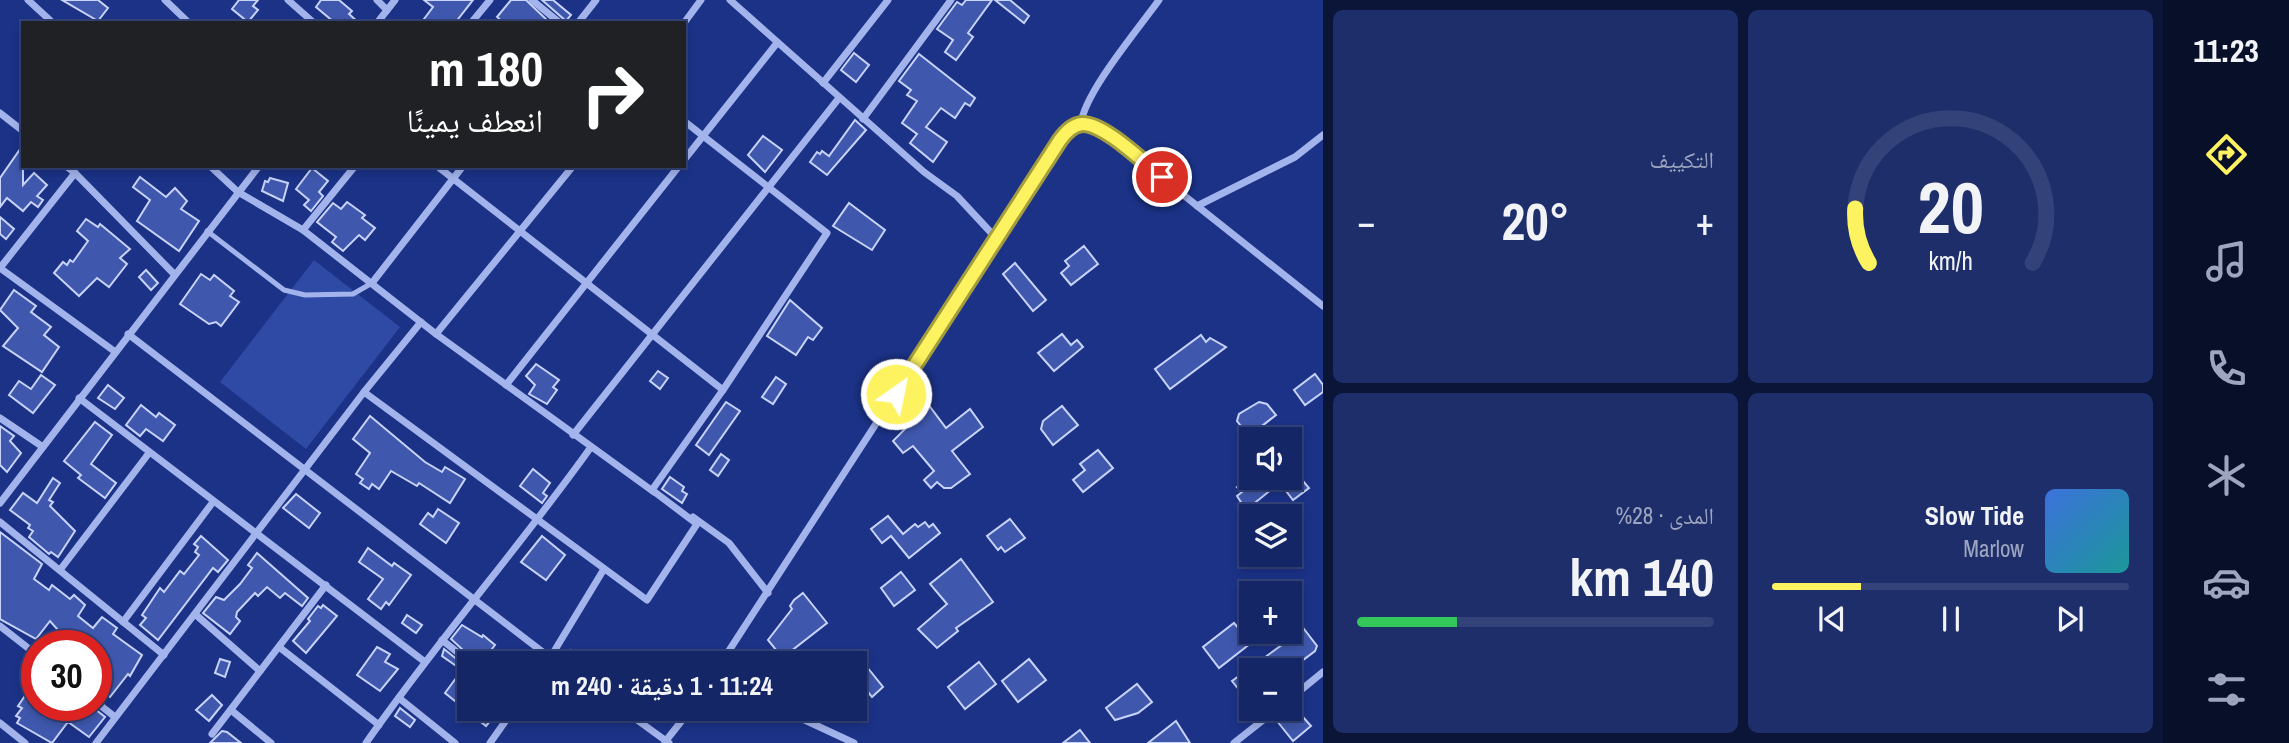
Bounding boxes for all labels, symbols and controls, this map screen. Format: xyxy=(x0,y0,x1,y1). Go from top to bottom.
text: 11:23 xyxy=(2193,29,2259,72)
text: 180 m xyxy=(429,35,543,101)
icon: right xyxy=(567,49,658,140)
text: انعطف يمينًا xyxy=(407,99,543,142)
icon: directions xyxy=(2202,130,2251,179)
text: التكييف xyxy=(1649,144,1714,175)
pin xyxy=(1132,147,1192,207)
icon: arrive xyxy=(1143,158,1181,196)
text: 20 xyxy=(1917,158,1984,256)
text: 20° xyxy=(1501,186,1570,256)
text: − xyxy=(1357,196,1375,247)
text: + xyxy=(1696,196,1714,247)
icon: music xyxy=(2202,237,2251,286)
text: km/h xyxy=(1928,243,1973,277)
icon: phone xyxy=(2202,344,2251,393)
position arrow xyxy=(859,357,933,431)
map controls xyxy=(1239,427,1302,721)
button: sound xyxy=(1239,427,1302,490)
icon: climate xyxy=(2202,451,2251,500)
text: Slow Tide xyxy=(1925,498,2024,533)
text: المدى · 28% xyxy=(1616,500,1714,531)
button: layers xyxy=(1239,504,1302,567)
text: Marlow xyxy=(1963,533,2024,564)
text: 140 km xyxy=(1569,542,1714,612)
icon: car xyxy=(2202,558,2251,607)
button: + xyxy=(1239,581,1302,644)
icon: previous xyxy=(1813,600,1851,638)
icon: pause xyxy=(1932,600,1970,638)
icon: next xyxy=(2051,600,2089,638)
speed limit sign: 30 xyxy=(21,630,112,721)
button: − xyxy=(1239,658,1302,721)
icon: filters xyxy=(2202,665,2251,714)
text: 11:24 · 1 دقيقة · 240 m xyxy=(551,668,773,703)

